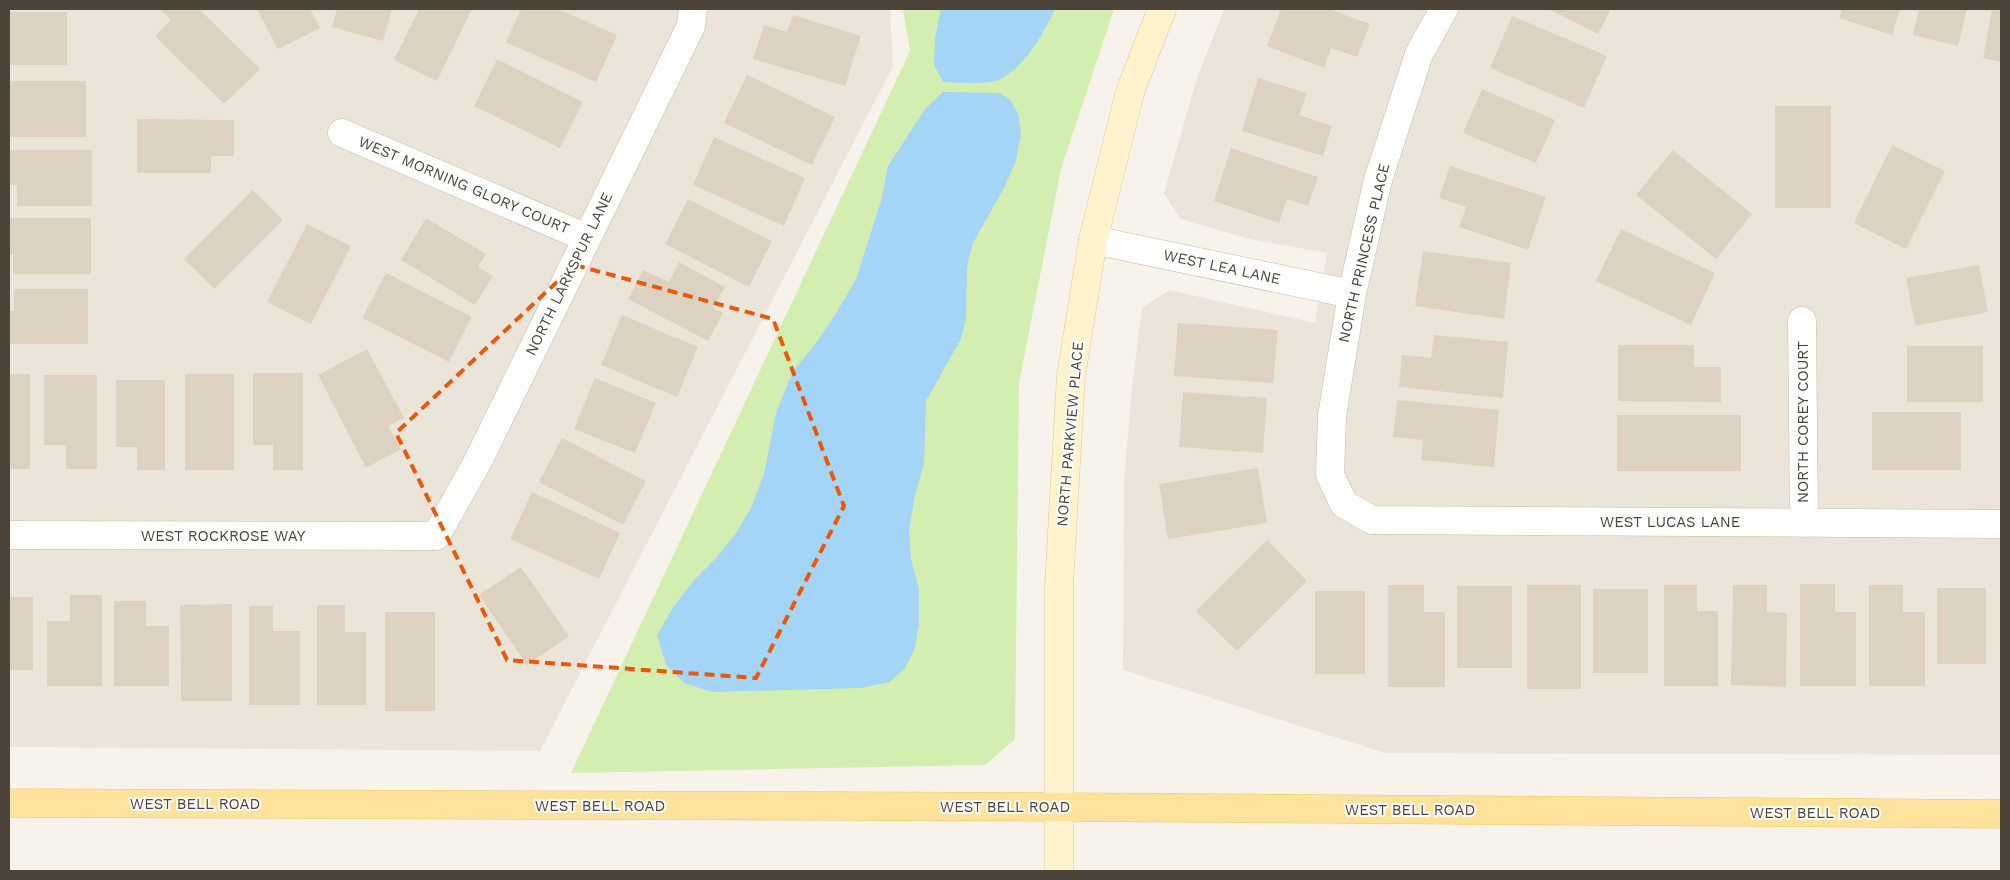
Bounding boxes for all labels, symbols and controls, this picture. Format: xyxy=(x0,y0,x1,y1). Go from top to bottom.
street label: WEST MORNING GLORY COURT xyxy=(356,132,572,238)
street label: NORTH PRINCESS PLACE xyxy=(1335,162,1393,344)
street label: NORTH LARKSPUR LANE xyxy=(522,189,616,359)
street label: WEST LEA LANE xyxy=(1162,246,1282,288)
street label: NORTH PARKVIEW PLACE xyxy=(1053,341,1087,527)
street label: NORTH COREY COURT xyxy=(1794,341,1812,503)
street label: WEST LUCAS LANE xyxy=(1600,513,1740,531)
street label: WEST ROCKROSE WAY xyxy=(141,527,306,545)
street label: WEST BELL ROAD xyxy=(130,795,260,813)
street label: WEST BELL ROAD xyxy=(535,797,665,815)
street label: WEST BELL ROAD xyxy=(940,798,1070,816)
street label: WEST BELL ROAD xyxy=(1345,801,1475,819)
street label: WEST BELL ROAD xyxy=(1750,804,1880,822)

